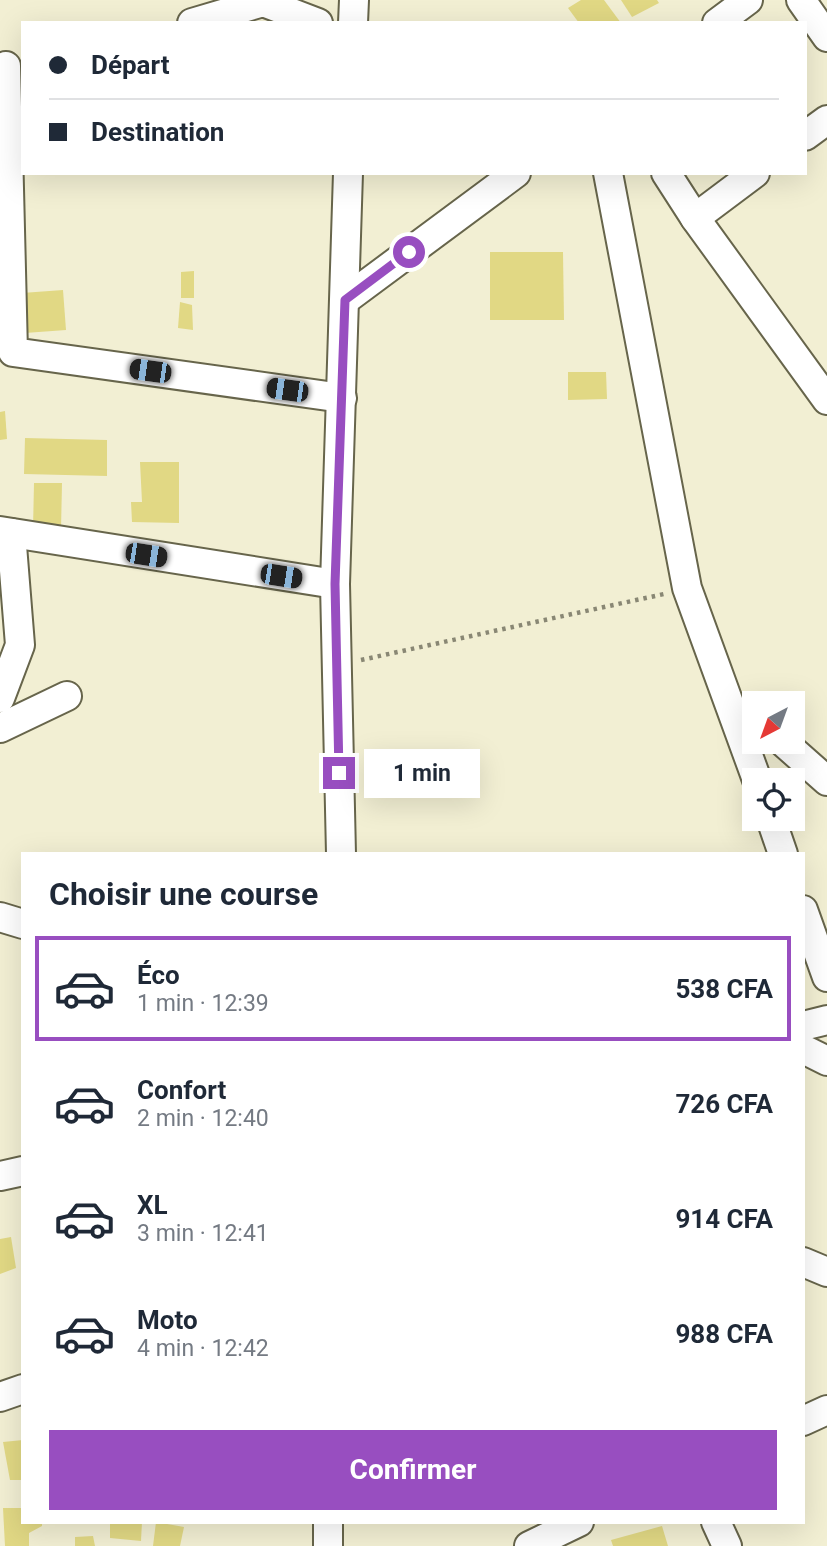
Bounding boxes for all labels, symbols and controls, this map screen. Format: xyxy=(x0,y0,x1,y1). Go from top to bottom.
text: Départ xyxy=(91,50,169,80)
text: Destination xyxy=(91,117,224,147)
route start xyxy=(393,236,425,268)
car xyxy=(128,358,173,384)
car xyxy=(265,377,310,403)
car xyxy=(124,541,169,569)
car xyxy=(259,562,304,590)
north arrow xyxy=(742,691,805,754)
map controls xyxy=(742,691,805,831)
callout: 1 min xyxy=(364,748,479,798)
route end xyxy=(323,757,355,789)
text: 1 min xyxy=(393,760,451,787)
button: locate xyxy=(742,768,805,831)
text: Choisir une course xyxy=(49,875,318,913)
icon: car xyxy=(53,957,116,1020)
text: Éco xyxy=(137,960,180,990)
text: 538 CFA xyxy=(675,974,773,1004)
text: 1 min · 12:39 xyxy=(137,990,269,1017)
icon: car xyxy=(53,1072,116,1135)
text: Confort xyxy=(137,1075,226,1105)
text: 726 CFA xyxy=(675,1089,773,1119)
text: 2 min · 12:40 xyxy=(137,1105,269,1132)
icon: car xyxy=(53,1187,116,1250)
text: XL xyxy=(137,1190,168,1220)
text: 914 CFA xyxy=(675,1204,773,1234)
text: 3 min · 12:41 xyxy=(137,1220,269,1247)
icon: car xyxy=(53,1302,116,1365)
text: Moto xyxy=(137,1305,198,1335)
text: 988 CFA xyxy=(675,1319,773,1349)
text: 4 min · 12:42 xyxy=(137,1335,269,1362)
button: Confirmer xyxy=(49,1430,777,1510)

